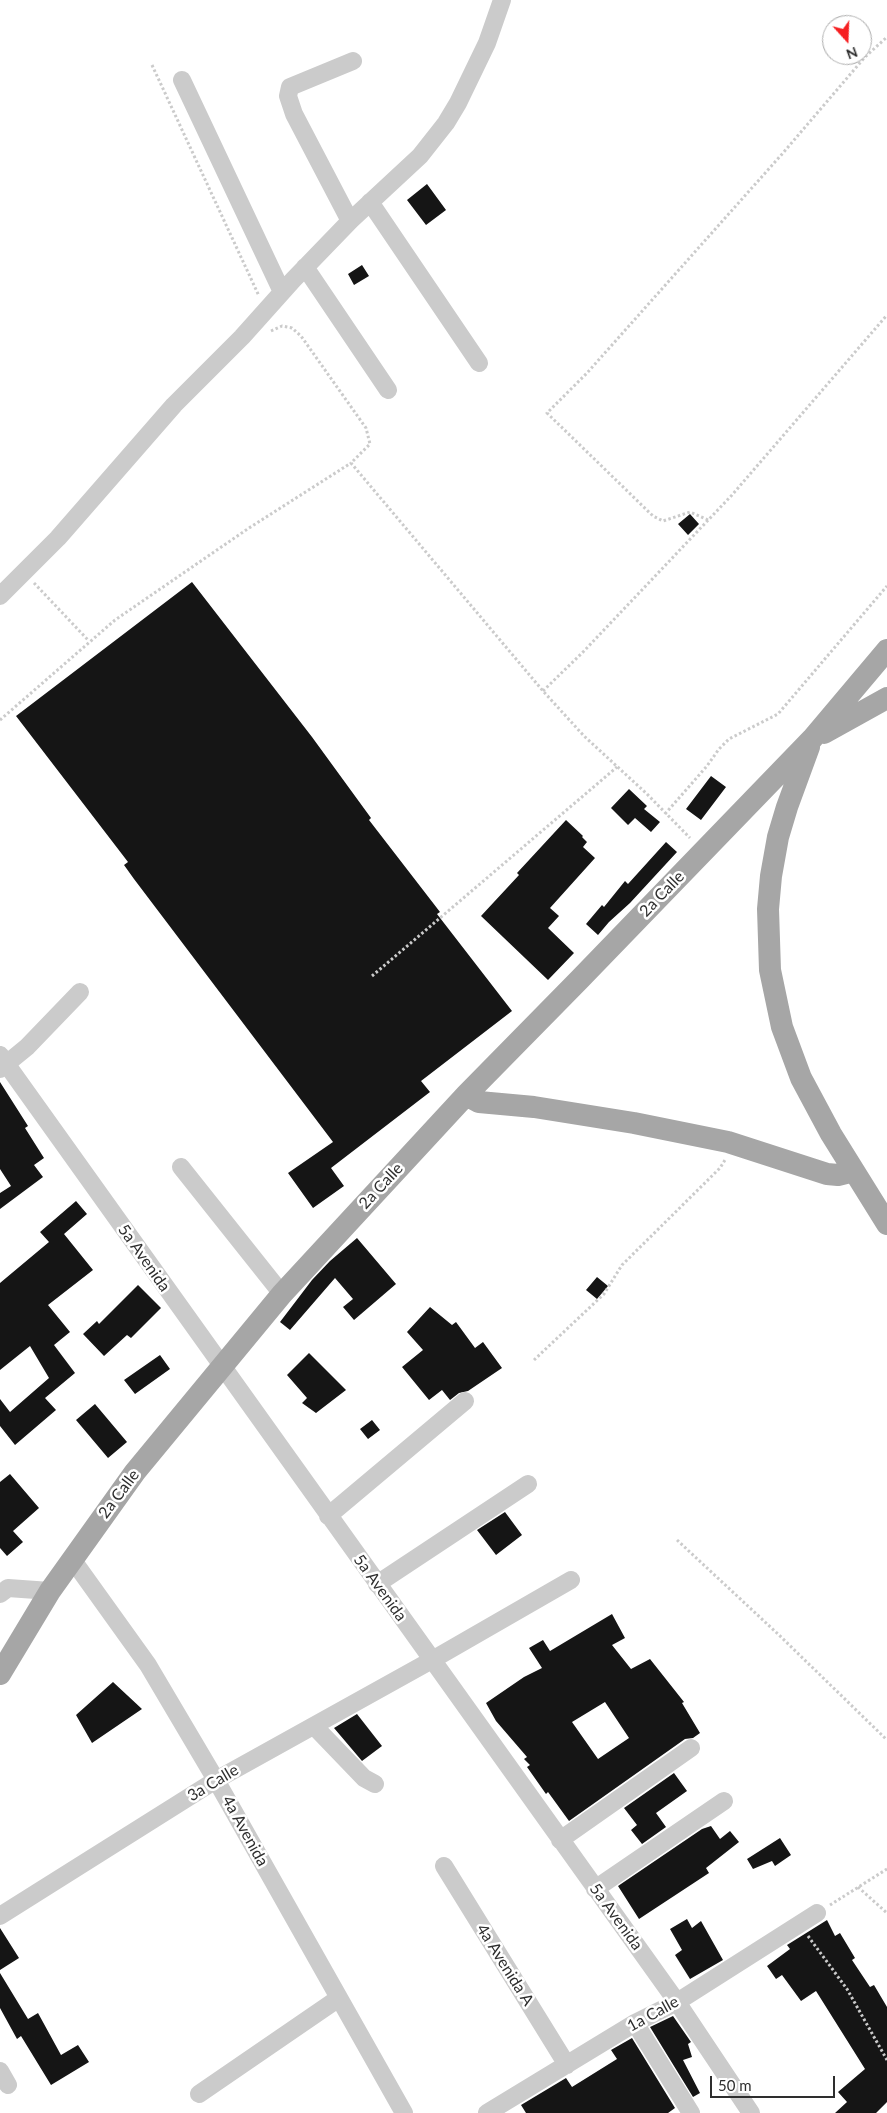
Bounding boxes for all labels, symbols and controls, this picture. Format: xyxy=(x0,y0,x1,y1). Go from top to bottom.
north arrow xyxy=(822,15,872,65)
text: N xyxy=(844,44,860,63)
street label: 2a Calle xyxy=(636,867,688,921)
street label: 2a Calle xyxy=(355,1159,407,1213)
street label: 5a Avenida xyxy=(114,1221,174,1295)
street label: 2a Calle xyxy=(94,1466,144,1522)
street label: 5a Avenida xyxy=(349,1551,411,1625)
street label: 3a Calle xyxy=(184,1760,242,1806)
street label: 4a Avenida xyxy=(218,1792,272,1870)
street label: 5a Avenida xyxy=(585,1880,647,1954)
street label: 4a Avenida A xyxy=(472,1921,538,2009)
street label: 1a Calle xyxy=(624,1992,682,2036)
scale bar xyxy=(712,2066,837,2098)
text: 50 m xyxy=(718,2076,752,2094)

